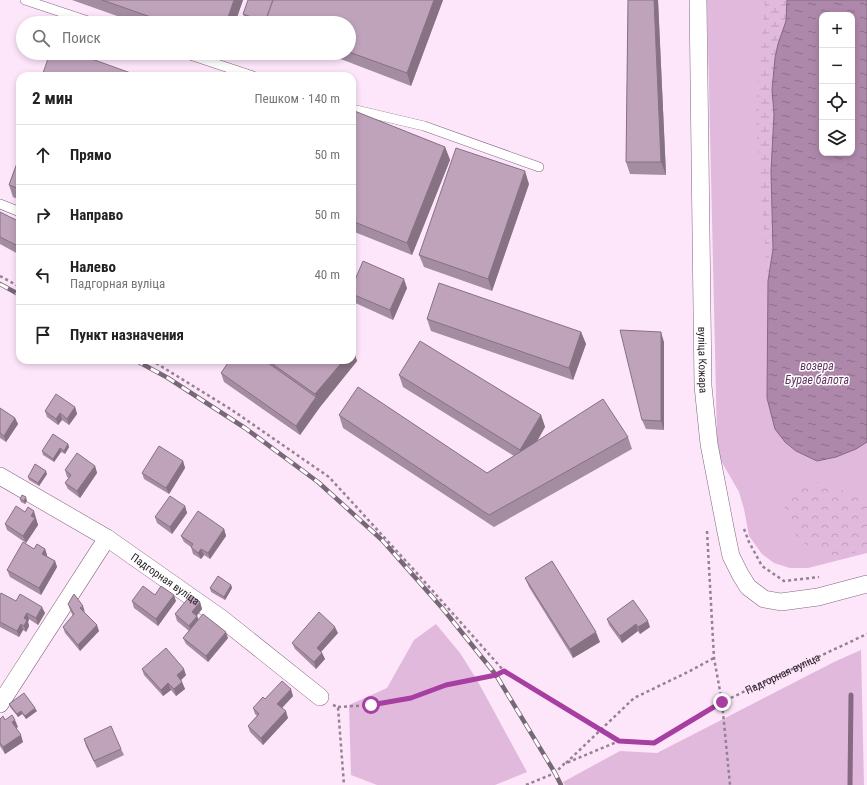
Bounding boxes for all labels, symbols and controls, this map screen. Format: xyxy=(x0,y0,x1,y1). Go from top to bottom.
map controls xyxy=(819,12,855,156)
button: + xyxy=(819,12,855,48)
search box xyxy=(16,16,356,60)
icon: search xyxy=(30,27,52,49)
text: Поиск xyxy=(62,29,101,47)
button: − xyxy=(819,48,855,84)
button: locate xyxy=(819,84,855,120)
text: 2 мин xyxy=(32,88,73,108)
text: Пешком · 140 m xyxy=(254,91,340,106)
button: layers xyxy=(819,120,855,156)
icon: ahead xyxy=(32,144,54,166)
text: Прямо xyxy=(70,146,111,164)
text: 50 m xyxy=(314,147,340,162)
icon: right xyxy=(32,204,54,226)
text: Направо xyxy=(70,206,123,224)
text: 50 m xyxy=(314,207,340,222)
text: Налево xyxy=(70,258,116,276)
icon: left xyxy=(32,264,54,286)
text: 40 m xyxy=(314,267,340,282)
text: Падгорная вуліца xyxy=(70,276,165,291)
icon: arrive xyxy=(32,324,54,346)
text: Пункт назначения xyxy=(70,326,184,344)
street label: вуліца Кожара xyxy=(695,327,710,394)
water label: возера Бурае балота xyxy=(785,359,849,387)
street label: Падгорная вуліца xyxy=(128,551,202,608)
street label: Падгорная вуліца xyxy=(743,651,822,697)
route end xyxy=(713,693,731,711)
route start xyxy=(362,696,380,714)

